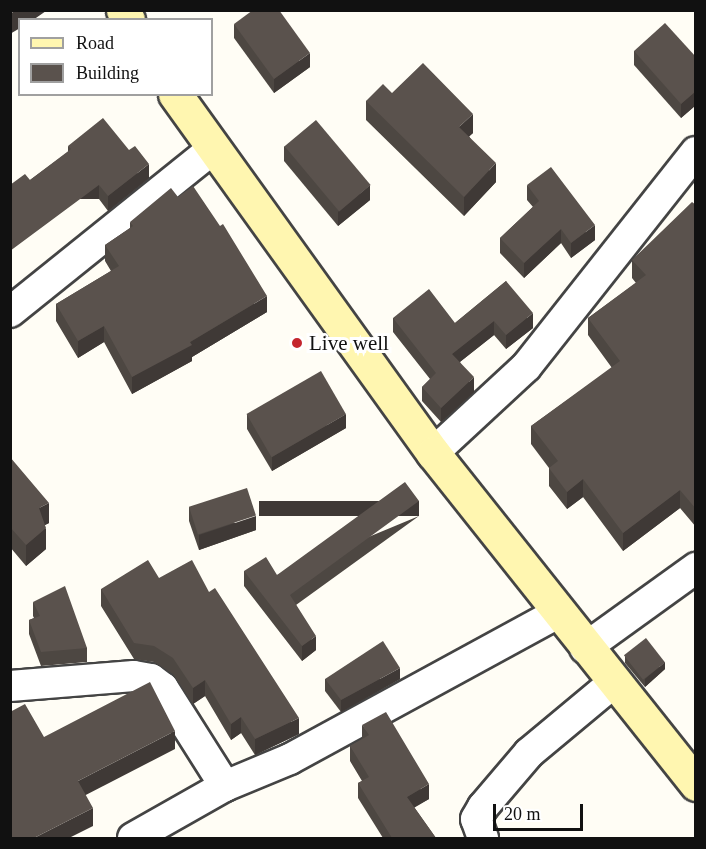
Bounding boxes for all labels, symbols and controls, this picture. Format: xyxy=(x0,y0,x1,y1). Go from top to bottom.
legend xyxy=(18,18,213,96)
text: Road xyxy=(76,33,114,53)
text: Building xyxy=(76,63,139,83)
place label: Live well xyxy=(309,330,389,356)
marker: Live well xyxy=(290,336,304,350)
scale bar xyxy=(496,792,586,830)
text: 20 m xyxy=(504,804,541,824)

